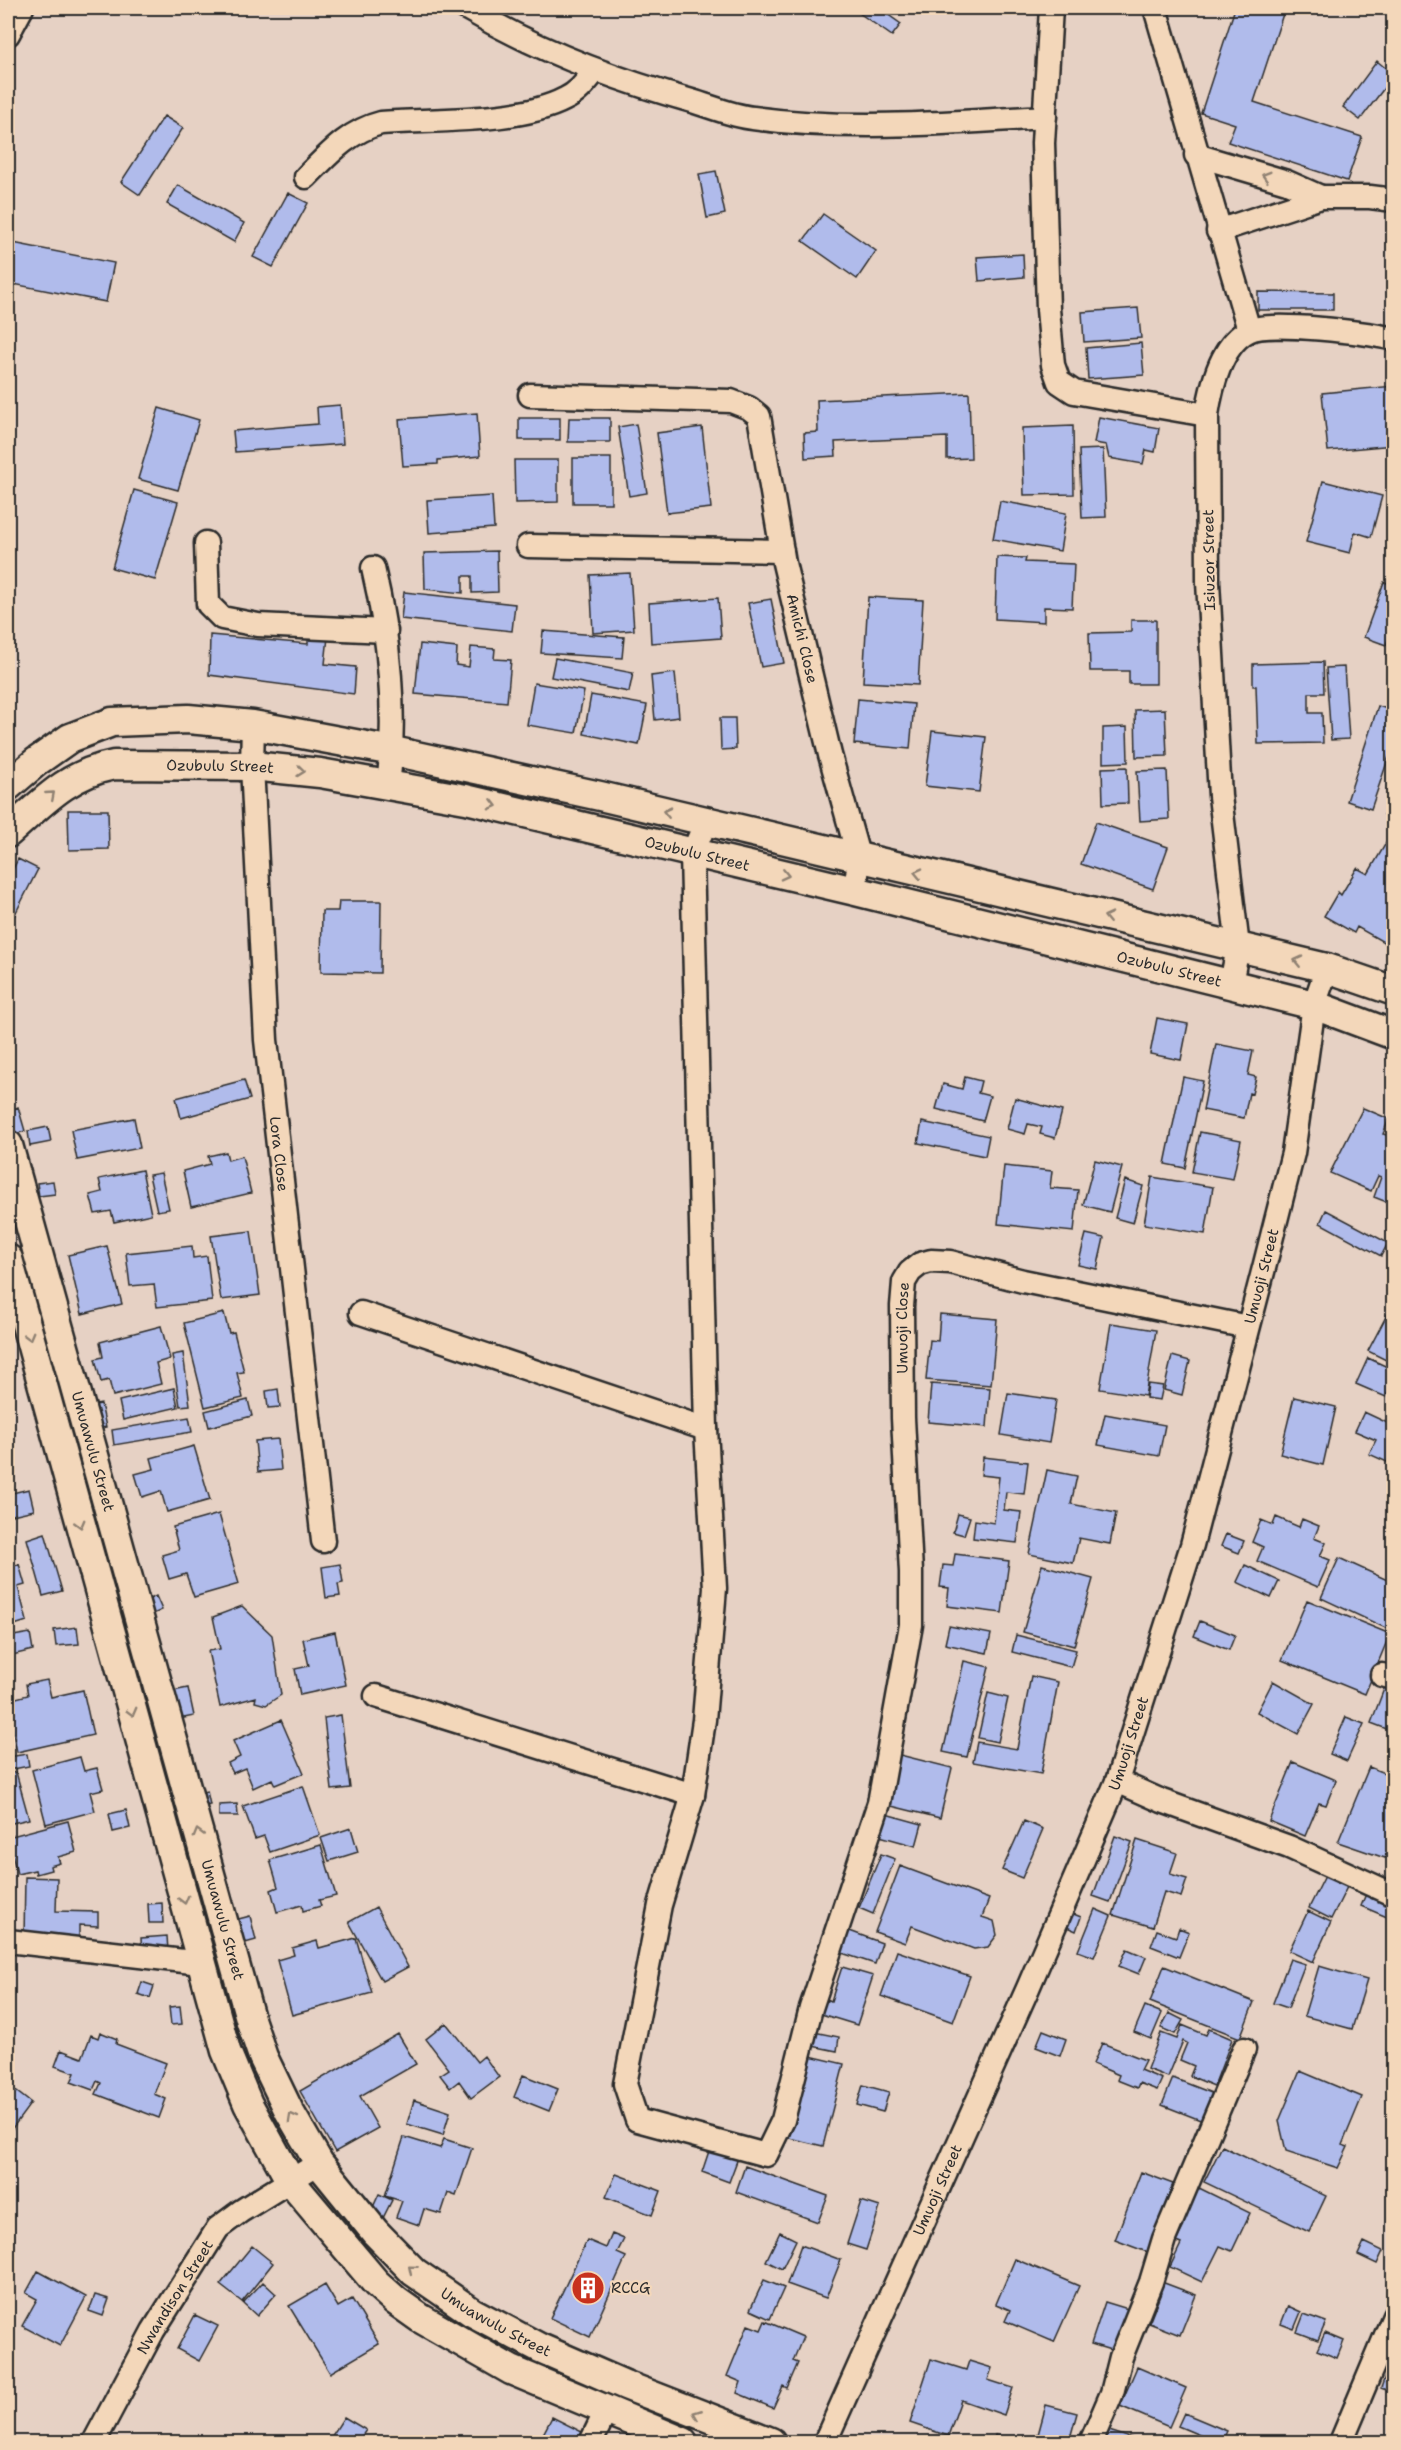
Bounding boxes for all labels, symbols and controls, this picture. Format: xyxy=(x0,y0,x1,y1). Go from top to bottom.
one-way arrow xyxy=(1261,170,1271,183)
street label: Isiuzor Street xyxy=(1198,509,1220,611)
street label: Amichi Close xyxy=(782,592,822,685)
street label: Ozubulu Street xyxy=(166,755,275,778)
one-way arrow xyxy=(297,764,306,777)
one-way arrow xyxy=(44,791,55,802)
one-way arrow xyxy=(488,798,498,811)
one-way arrow xyxy=(662,807,672,820)
street label: Ozubulu Street xyxy=(642,832,752,876)
one-way arrow xyxy=(913,867,923,880)
one-way arrow xyxy=(780,868,790,881)
one-way arrow xyxy=(1103,911,1113,924)
street label: Ozubulu Street xyxy=(1115,946,1224,992)
one-way arrow xyxy=(1293,955,1303,968)
street label: Lora Close xyxy=(265,1115,293,1193)
street label: Umuoji Street xyxy=(1240,1226,1284,1326)
street label: Umuoji Close xyxy=(892,1281,914,1374)
one-way arrow xyxy=(21,1331,34,1341)
street label: Umuawulu Street xyxy=(67,1389,119,1514)
one-way arrow xyxy=(73,1518,85,1529)
street label: Umuoji Street xyxy=(1104,1694,1153,1794)
one-way arrow xyxy=(125,1706,137,1717)
one-way arrow xyxy=(193,1828,205,1839)
street label: Umuawulu Street xyxy=(196,1857,249,1982)
one-way arrow xyxy=(176,1895,189,1905)
one-way arrow xyxy=(288,2112,299,2123)
street label: Umuoji Street xyxy=(909,2141,967,2239)
street label: Nwandison Street xyxy=(132,2236,218,2358)
one-way arrow xyxy=(408,2265,419,2276)
building icon: RCCG xyxy=(570,2270,606,2306)
place label: RCCG xyxy=(611,2278,650,2298)
street label: Umuawulu Street xyxy=(436,2283,554,2362)
one-way arrow xyxy=(692,2409,703,2421)

